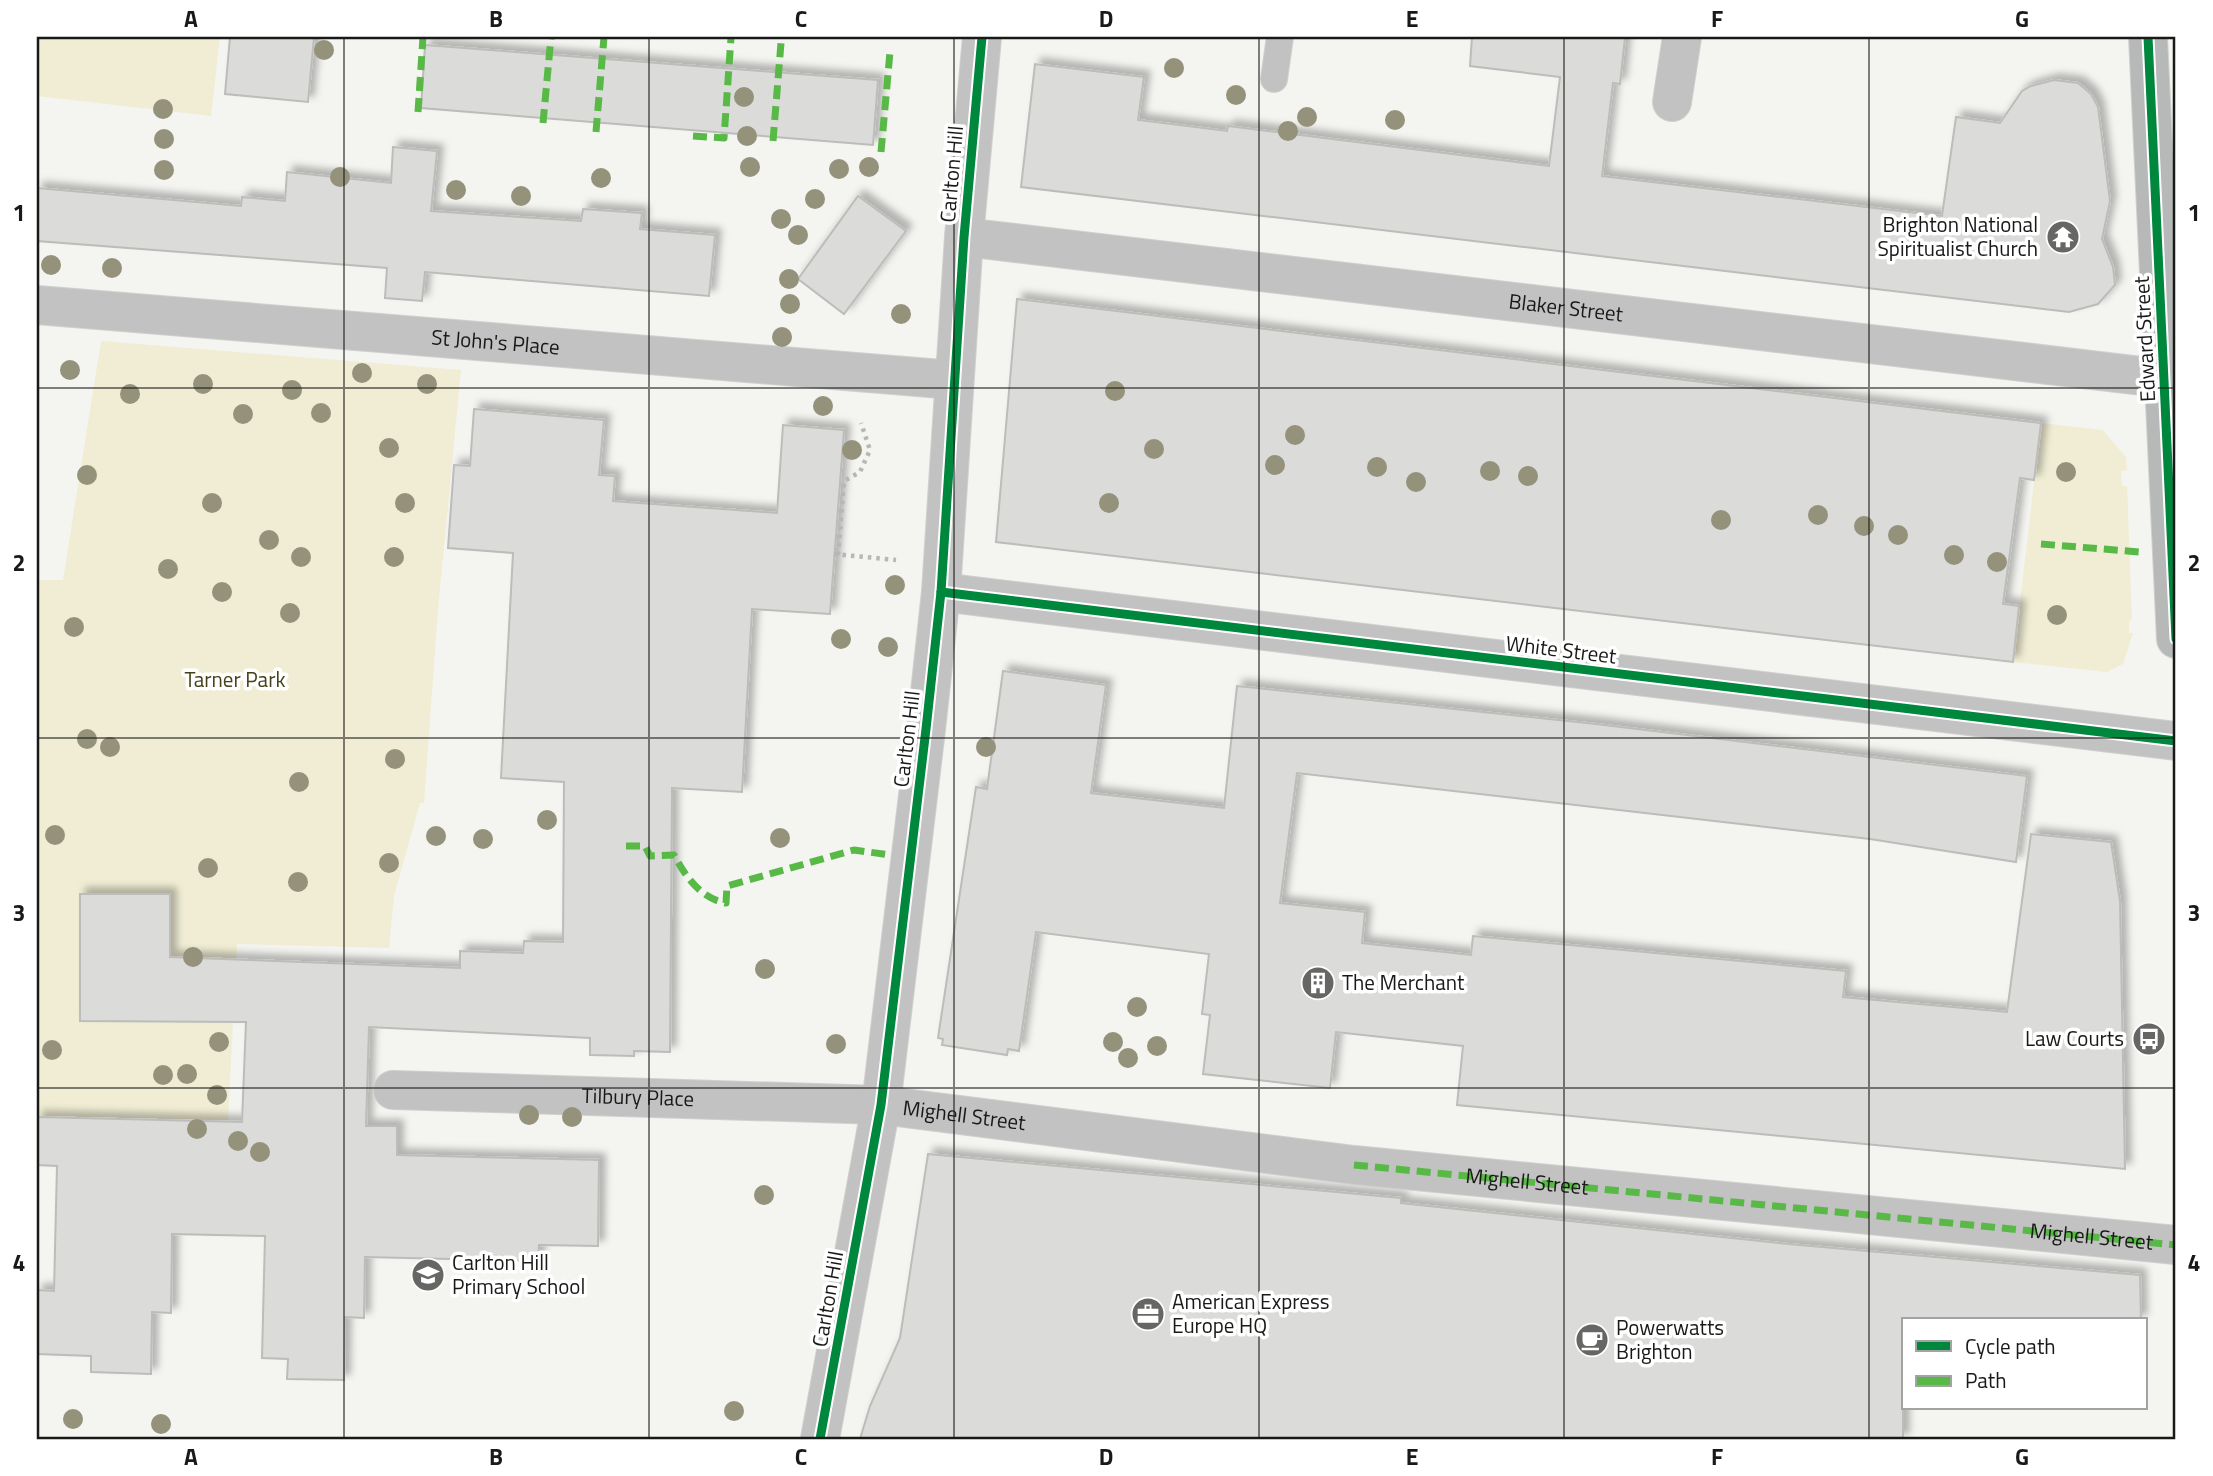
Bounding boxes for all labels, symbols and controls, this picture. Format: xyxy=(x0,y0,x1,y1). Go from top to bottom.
text: A xyxy=(184,1,198,36)
text: B xyxy=(489,1,503,36)
text: C xyxy=(795,1,807,36)
text: D xyxy=(1099,1,1113,36)
text: E xyxy=(1406,1,1418,36)
text: F xyxy=(1711,1,1723,36)
text: G xyxy=(2015,1,2029,36)
street label: Carlton Hill xyxy=(931,124,971,224)
text: 1 xyxy=(13,195,25,230)
text: 1 xyxy=(2188,195,2200,230)
place label: Brighton National Spiritualist Church xyxy=(1877,208,2038,264)
temple icon: Brighton National Spiritualist Church xyxy=(2044,218,2082,256)
street label: Edward Street xyxy=(2125,275,2163,403)
street label: Blaker Street xyxy=(1507,284,1625,330)
street label: St John's Place xyxy=(430,320,561,363)
text: 2 xyxy=(13,545,25,580)
text: 2 xyxy=(2188,545,2200,580)
street label: White Street xyxy=(1504,626,1619,672)
park label: Tarner Park xyxy=(185,663,285,695)
street label: Carlton Hill xyxy=(884,689,928,789)
text: 3 xyxy=(13,895,25,930)
text: 3 xyxy=(2188,895,2200,930)
building icon: The Merchant xyxy=(1299,964,1337,1002)
place label: The Merchant xyxy=(1342,966,1465,998)
bus stop icon: Law Courts xyxy=(2130,1020,2168,1058)
place label: Law Courts xyxy=(2025,1022,2124,1054)
street label: Tilbury Place xyxy=(581,1079,695,1114)
street label: Mighell Street xyxy=(901,1091,1028,1138)
street label: Mighell Street xyxy=(1464,1159,1591,1203)
street label: Mighell Street xyxy=(2029,1214,2155,1258)
text: 4 xyxy=(13,1245,25,1280)
text: 4 xyxy=(2188,1245,2200,1280)
place label: Carlton Hill Primary School xyxy=(452,1246,585,1302)
street label: Carlton Hill xyxy=(803,1248,851,1349)
school or university icon: Carlton Hill Primary School xyxy=(409,1256,447,1294)
place label: American Express Europe HQ xyxy=(1172,1285,1329,1341)
office icon: American Express Europe HQ xyxy=(1129,1295,1167,1333)
place label: Powerwatts Brighton xyxy=(1616,1311,1724,1367)
legend xyxy=(1902,1318,2146,1410)
cafe icon: Powerwatts Brighton xyxy=(1573,1321,1611,1359)
text: Cycle path xyxy=(1965,1330,2056,1362)
text: Path xyxy=(1965,1364,2007,1396)
text: A xyxy=(184,1439,198,1474)
text: B xyxy=(489,1439,503,1474)
text: C xyxy=(795,1439,807,1474)
text: D xyxy=(1099,1439,1113,1474)
text: E xyxy=(1406,1439,1418,1474)
text: F xyxy=(1711,1439,1723,1474)
text: G xyxy=(2015,1439,2029,1474)

